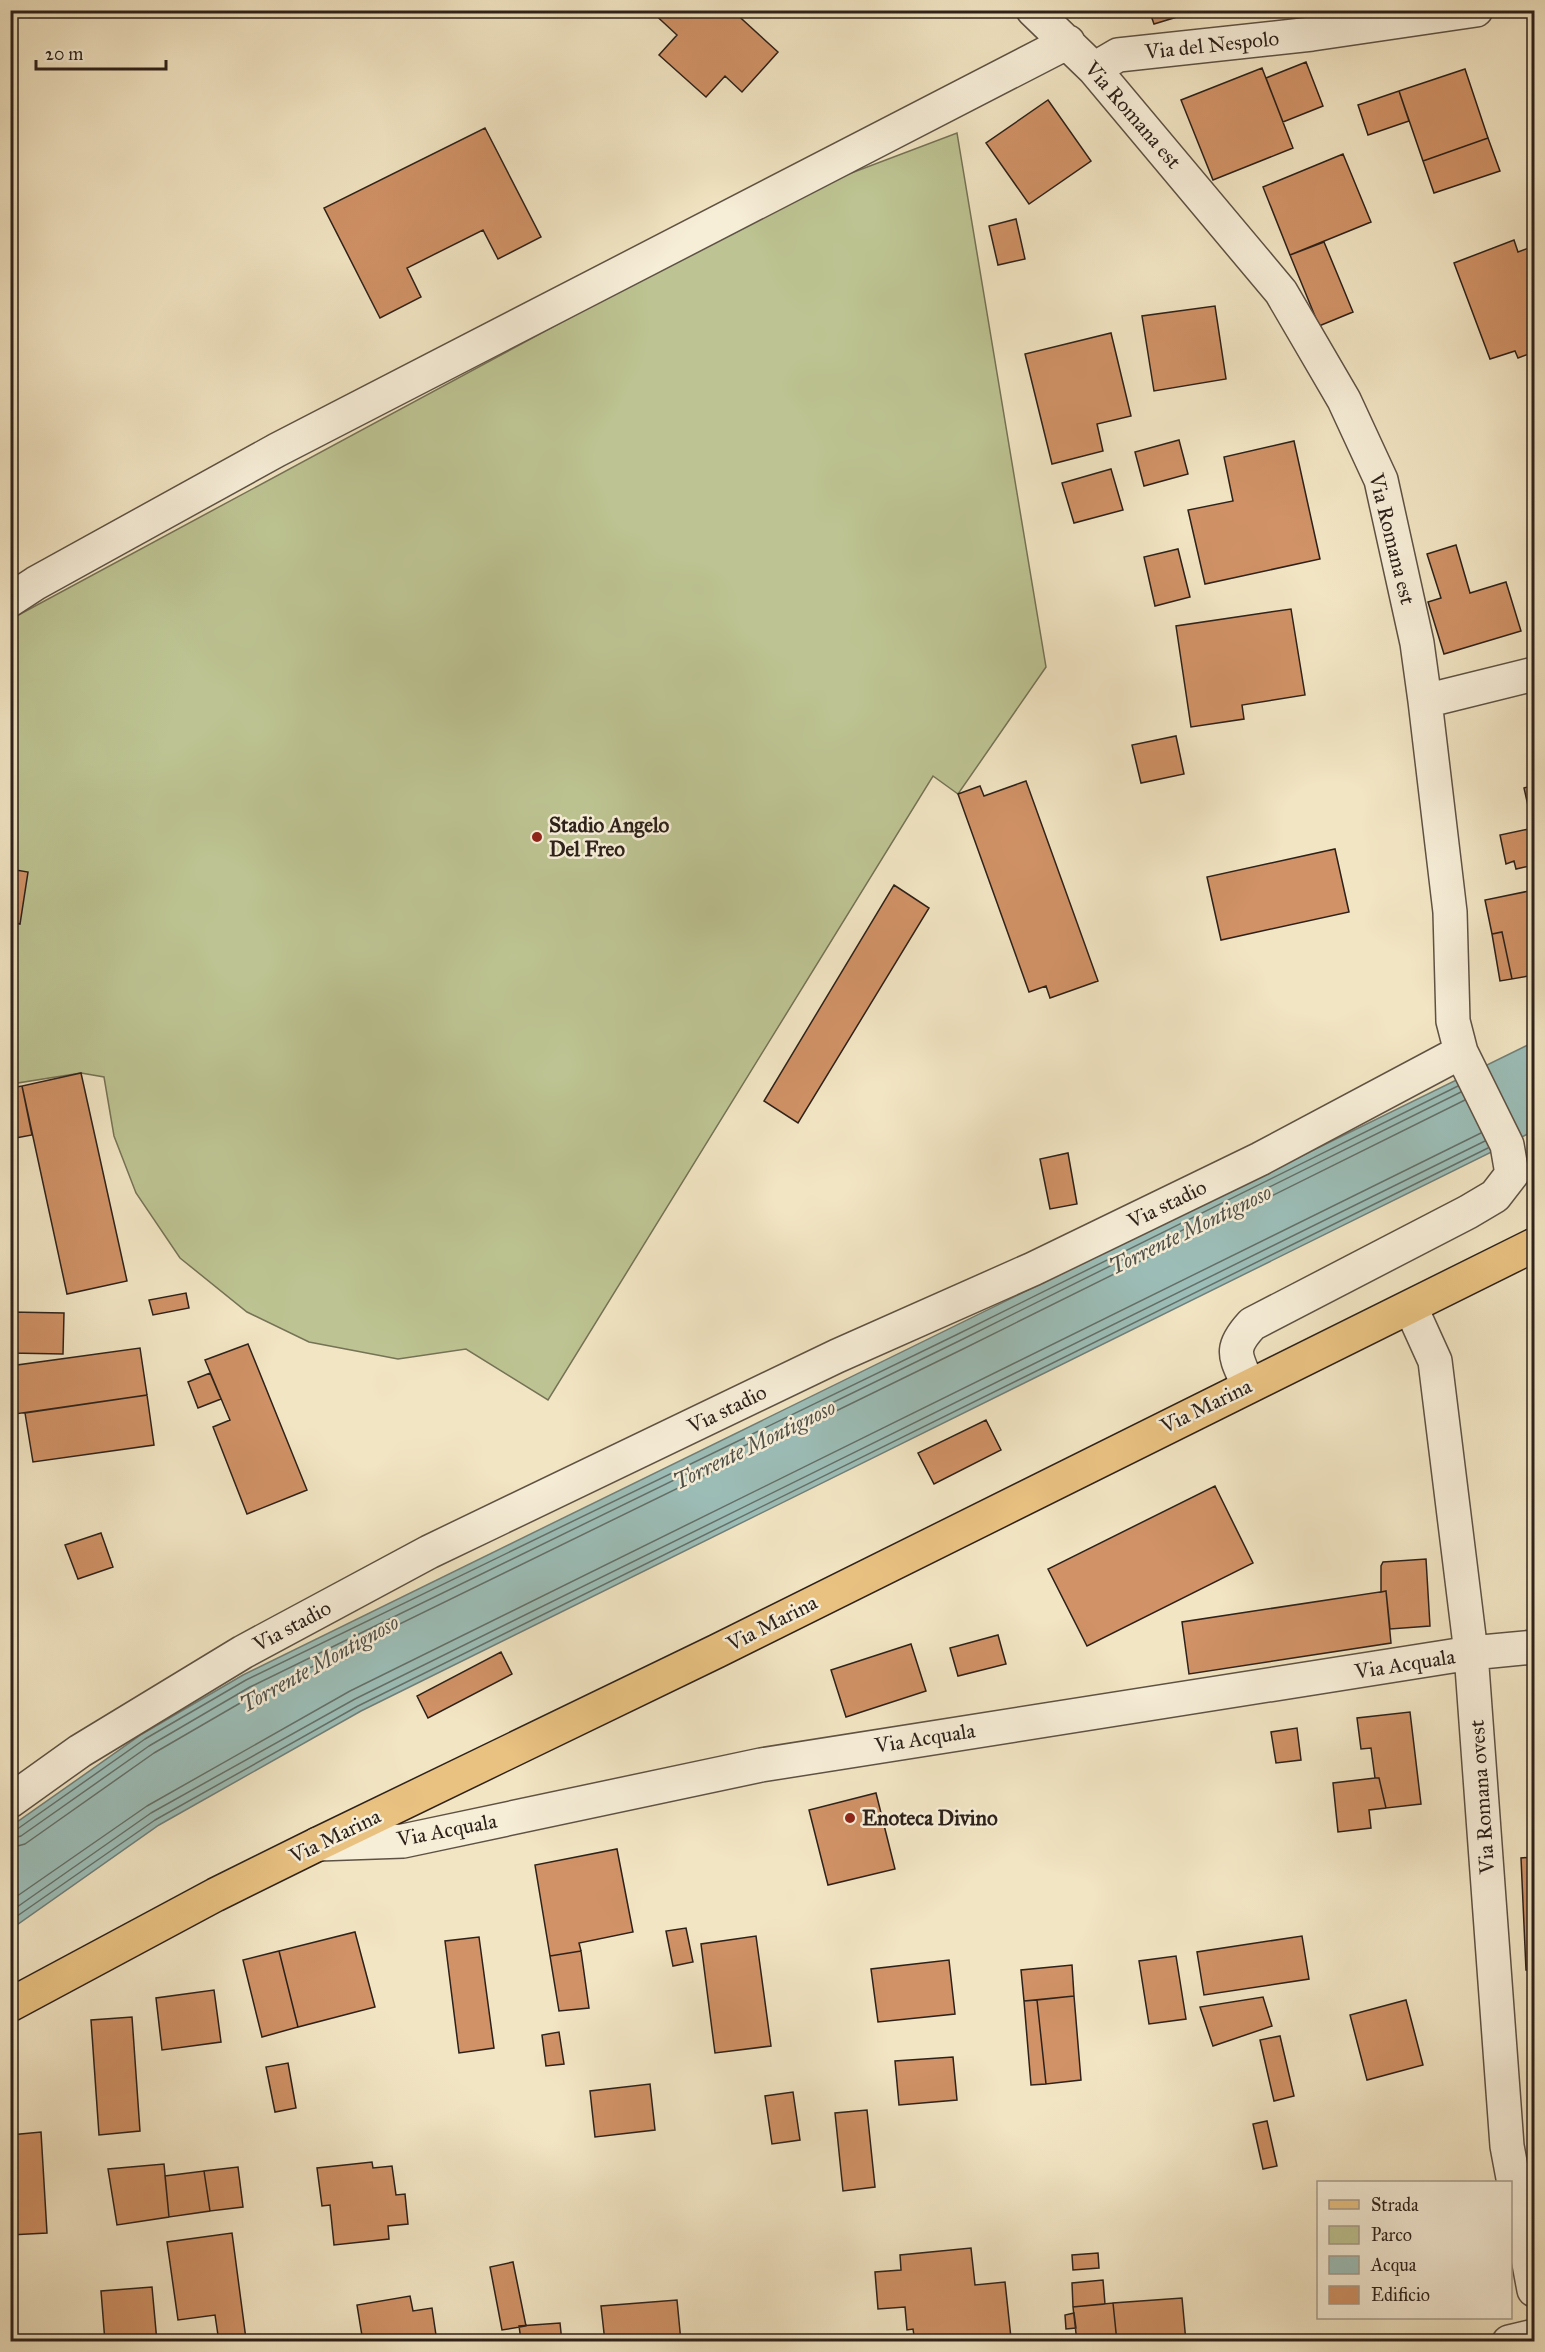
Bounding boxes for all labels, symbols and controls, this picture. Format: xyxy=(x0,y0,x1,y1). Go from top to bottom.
street label: Via del Nespolo xyxy=(1143,25,1281,65)
scale bar xyxy=(36,33,166,71)
text: 20 m xyxy=(45,43,83,65)
street label: Via Romana est xyxy=(1079,55,1187,175)
street label: Via Romana est xyxy=(1363,470,1421,608)
place label: Stadio Angelo Del Freo xyxy=(549,812,669,862)
marker: Stadio Angelo Del Freo xyxy=(530,830,544,844)
street label: Via stadio xyxy=(1122,1174,1211,1235)
water label: Torrente Montignoso xyxy=(1105,1178,1276,1280)
street label: Via Marina xyxy=(1155,1373,1256,1440)
street label: Via stadio xyxy=(682,1379,771,1440)
water label: Torrente Montignoso xyxy=(669,1393,840,1495)
street label: Via Marina xyxy=(721,1589,822,1657)
street label: Via stadio xyxy=(248,1595,336,1658)
water label: Torrente Montignoso xyxy=(235,1609,403,1718)
street label: Via Acquala xyxy=(1352,1643,1457,1685)
street label: Via Acquala xyxy=(872,1717,977,1759)
street label: Via Romana ovest xyxy=(1464,1718,1500,1876)
street label: Via Marina xyxy=(284,1803,385,1870)
place label: Enoteca Divino xyxy=(862,1805,998,1831)
street label: Via Acquala xyxy=(394,1808,499,1853)
marker: Enoteca Divino xyxy=(843,1811,857,1825)
legend xyxy=(1317,2181,1512,2319)
text: Strada xyxy=(1371,2194,1419,2216)
text: Parco xyxy=(1371,2224,1412,2246)
text: Acqua xyxy=(1370,2254,1417,2277)
text: Edificio xyxy=(1371,2284,1430,2306)

